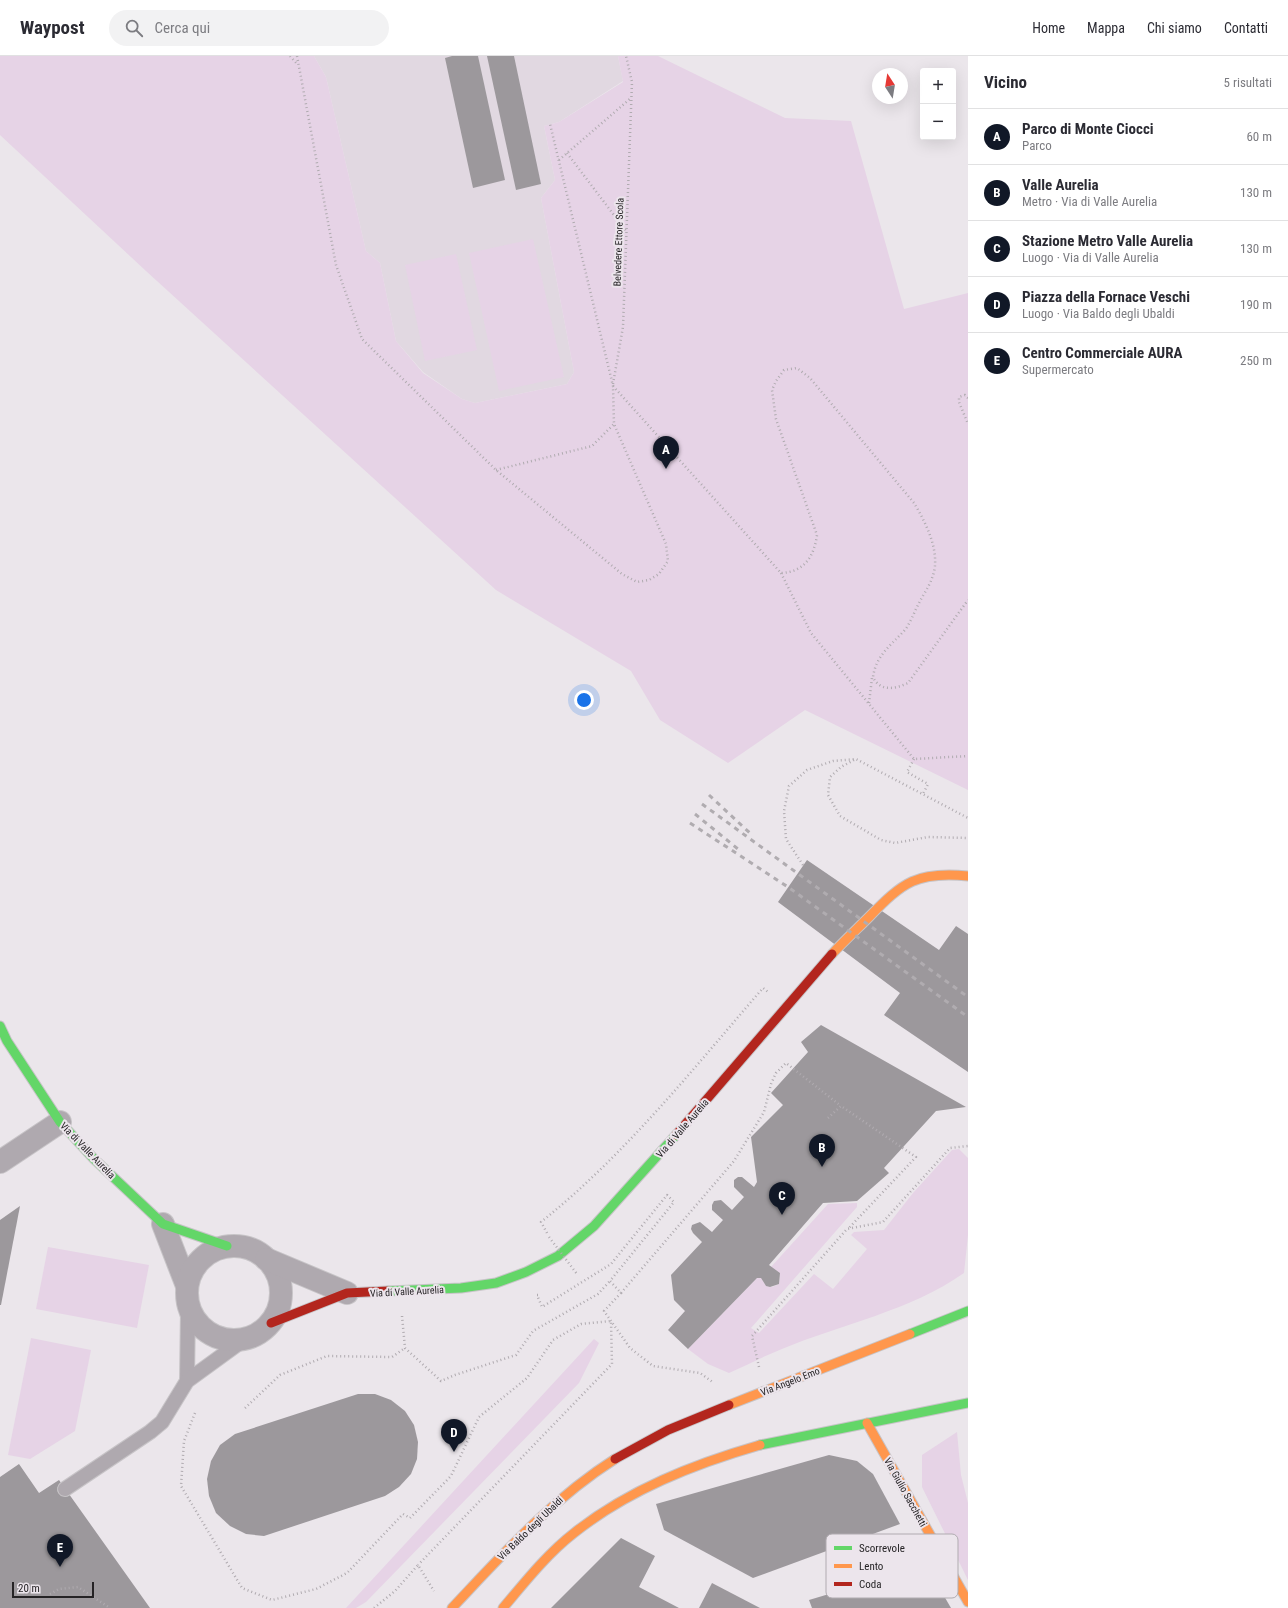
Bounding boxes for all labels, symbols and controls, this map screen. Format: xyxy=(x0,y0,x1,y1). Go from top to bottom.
search box xyxy=(109,10,389,46)
text: Waypost xyxy=(20,16,85,39)
icon: search xyxy=(123,17,145,39)
text: Cerca qui xyxy=(155,19,210,37)
text: Home xyxy=(1032,20,1065,36)
text: Mappa xyxy=(1087,20,1125,36)
text: Chi siamo xyxy=(1147,20,1202,36)
text: Contatti xyxy=(1224,20,1268,36)
north arrow xyxy=(872,68,908,104)
map controls xyxy=(920,68,956,140)
button: + xyxy=(920,68,956,104)
text: Vicino xyxy=(984,72,1027,92)
text: 5 risultati xyxy=(1224,75,1272,90)
button: − xyxy=(920,104,956,140)
text: Parco di Monte Ciocci xyxy=(1022,120,1154,138)
text: A xyxy=(993,129,1001,144)
text: 60 m xyxy=(1246,129,1272,144)
text: Parco xyxy=(1022,138,1052,153)
text: Valle Aurelia xyxy=(1022,176,1098,194)
text: B xyxy=(993,185,1001,200)
text: 130 m xyxy=(1240,185,1272,200)
text: Metro · Via di Valle Aurelia xyxy=(1022,194,1157,209)
street label: Belvedere Ettore Scola xyxy=(611,197,626,286)
text: Stazione Metro Valle Aurelia xyxy=(1022,232,1193,250)
text: C xyxy=(993,241,1001,256)
text: 130 m xyxy=(1240,241,1272,256)
text: Luogo · Via di Valle Aurelia xyxy=(1022,250,1159,265)
text: Piazza della Fornace Veschi xyxy=(1022,288,1190,306)
text: D xyxy=(993,297,1001,312)
text: 190 m xyxy=(1240,297,1272,312)
text: Luogo · Via Baldo degli Ubaldi xyxy=(1022,306,1175,321)
text: Centro Commerciale AURA xyxy=(1022,344,1182,362)
text: E xyxy=(994,353,1000,368)
text: 250 m xyxy=(1240,353,1272,368)
text: Supermercato xyxy=(1022,362,1094,377)
pin: A xyxy=(653,436,679,469)
your location xyxy=(574,690,594,710)
street label: Via di Valle Aurelia xyxy=(654,1097,711,1160)
street label: Via di Valle Aurelia xyxy=(58,1120,117,1181)
pin: B xyxy=(809,1134,835,1167)
pin: C xyxy=(769,1182,795,1215)
street label: Via di Valle Aurelia xyxy=(370,1284,444,1299)
street label: Via Angelo Emo xyxy=(759,1365,821,1398)
pin: D xyxy=(441,1419,467,1452)
street label: Via Giulio Sacchetti xyxy=(882,1456,929,1529)
street label: Via Baldo degli Ubaldi xyxy=(496,1494,565,1562)
pin: E xyxy=(47,1534,73,1567)
legend xyxy=(826,1534,958,1598)
text: Scorrevole xyxy=(859,1542,905,1555)
text: Lento xyxy=(859,1560,884,1573)
text: Coda xyxy=(859,1578,881,1591)
scale bar xyxy=(12,1580,94,1599)
text: 20 m xyxy=(18,1582,40,1595)

